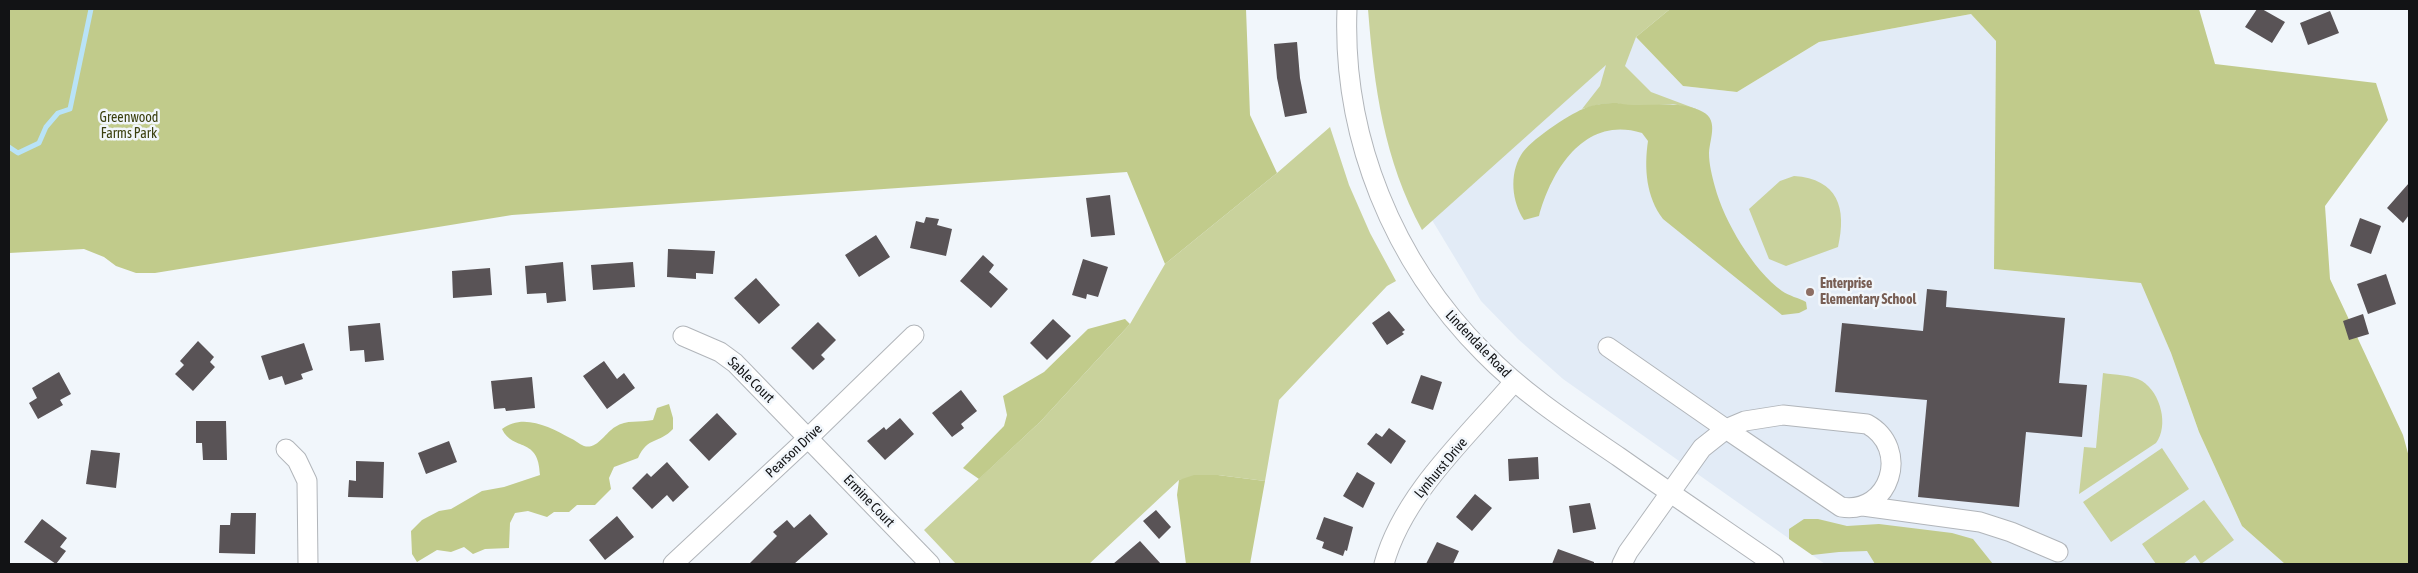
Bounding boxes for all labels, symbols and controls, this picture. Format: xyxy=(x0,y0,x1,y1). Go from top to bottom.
park label: Greenwood Farms Park xyxy=(100,110,158,142)
place label: Enterprise Elementary School xyxy=(1820,276,1916,308)
marker: Enterprise Elementary School xyxy=(1804,286,1816,298)
street label: Lindendale Road xyxy=(1442,307,1514,381)
street label: Sable Court xyxy=(724,354,778,406)
street label: Pearson Drive xyxy=(762,421,826,481)
street label: Lynhurst Drive xyxy=(1411,435,1471,501)
street label: Ermine Court xyxy=(840,471,898,531)

